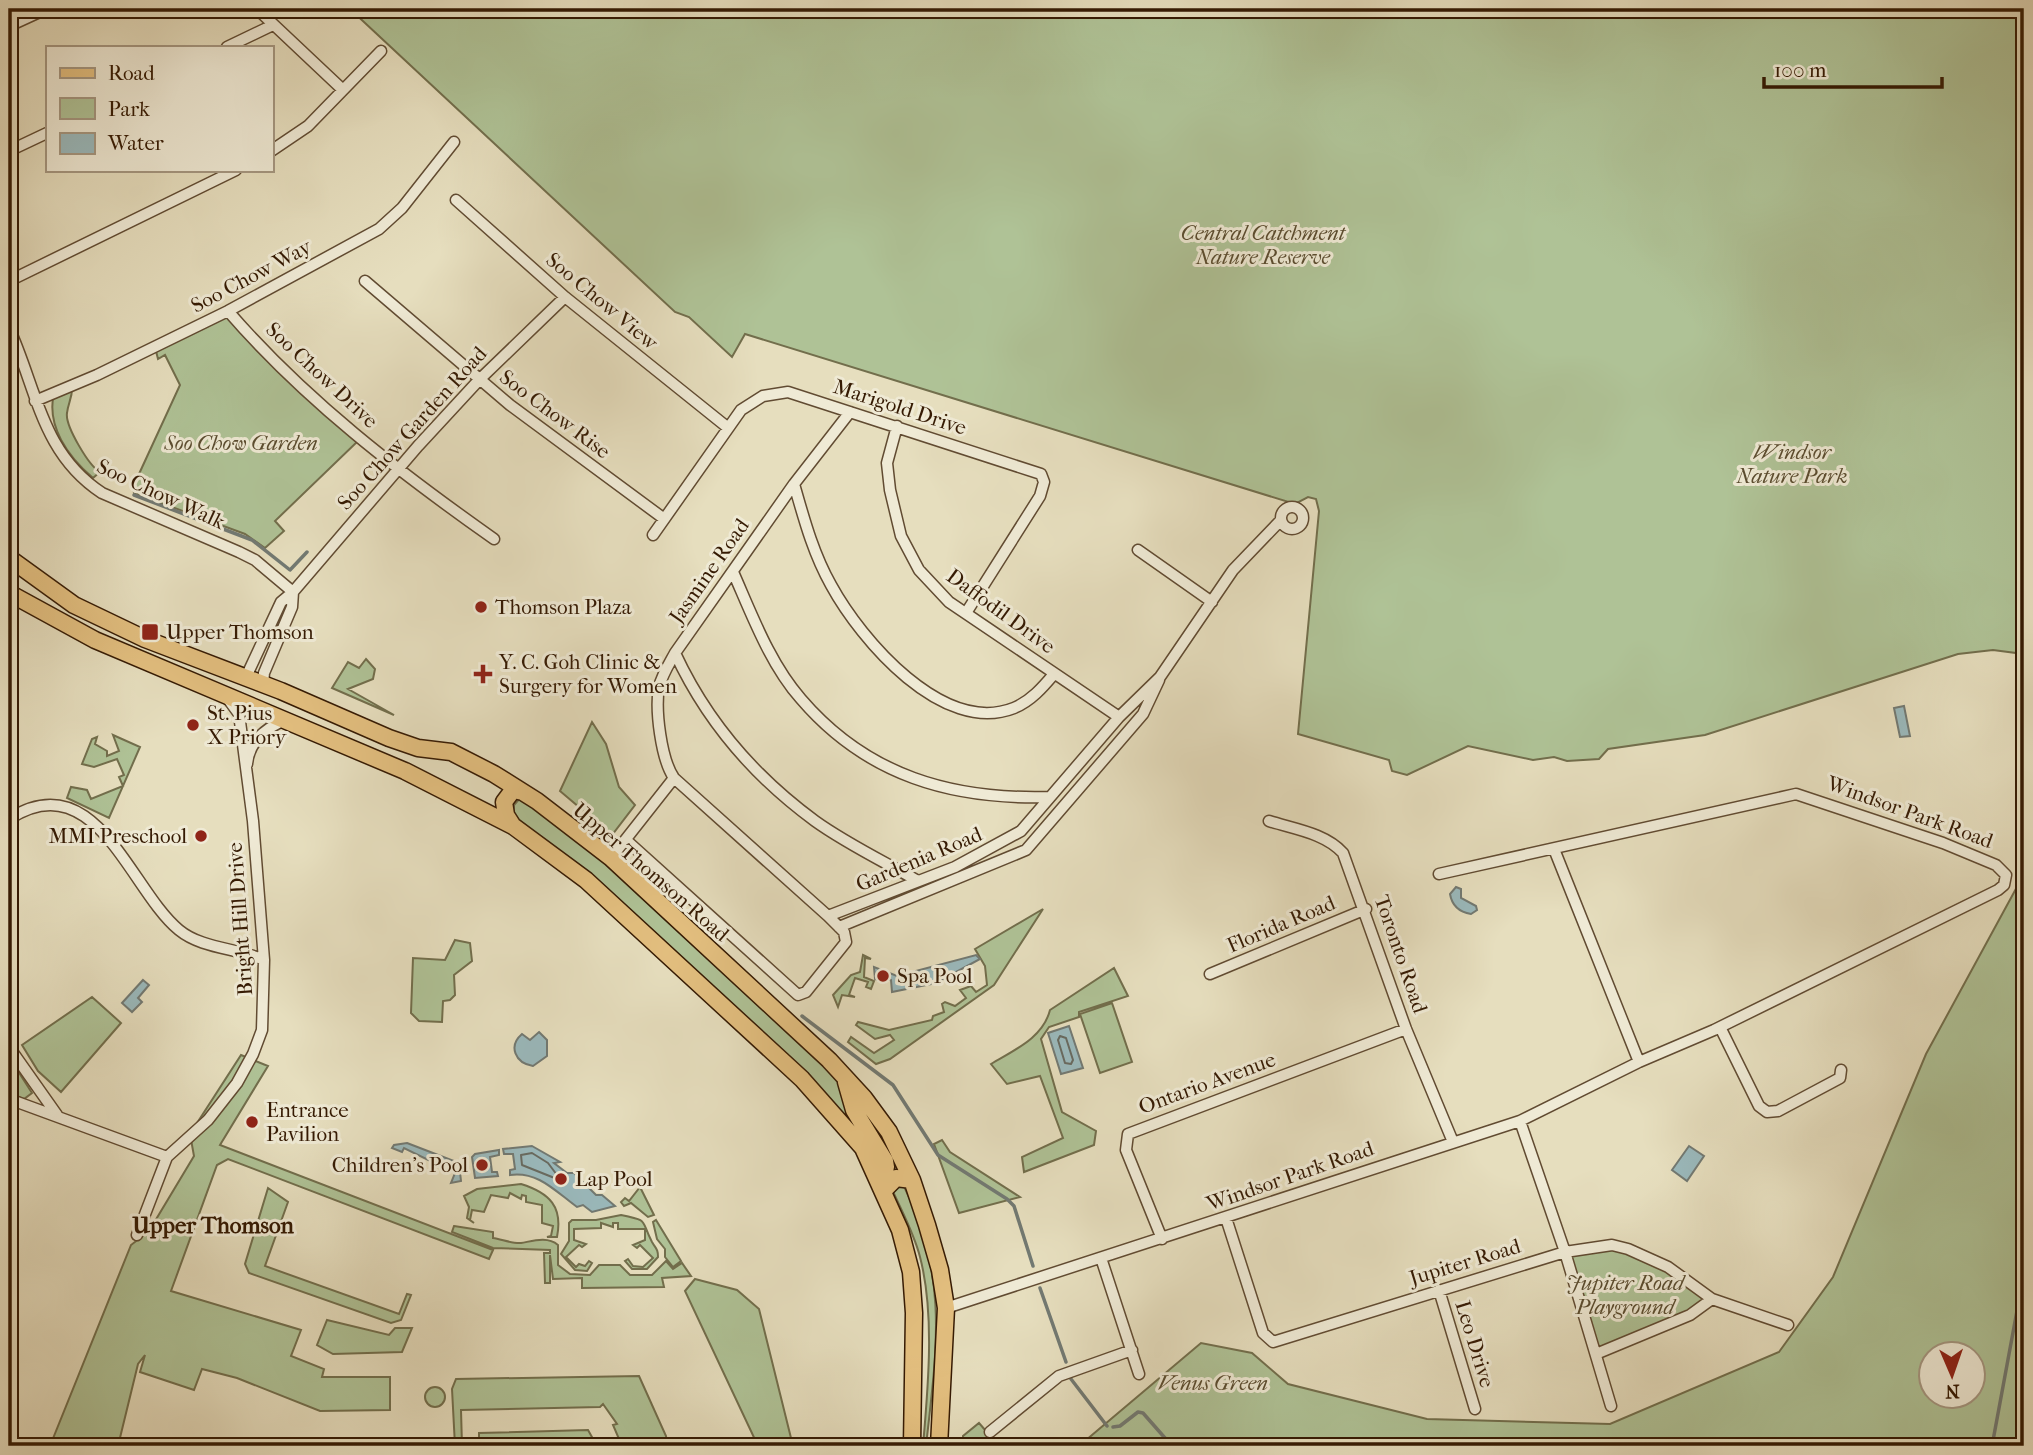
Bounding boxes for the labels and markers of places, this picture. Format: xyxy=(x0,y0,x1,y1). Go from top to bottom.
place label: Thomson Plaza xyxy=(495,595,632,619)
marker: Thomson Plaza xyxy=(473,599,489,615)
place label: Upper Thomson xyxy=(166,620,314,644)
marker: Upper Thomson xyxy=(140,622,160,642)
place label: Y. C. Goh Clinic & Surgery for Women xyxy=(498,650,677,698)
marker: Y. C. Goh Clinic & Surgery for Women xyxy=(473,664,493,684)
place label: St. Pius X Priory xyxy=(207,701,287,749)
marker: St. Pius X Priory xyxy=(185,717,201,733)
place label: MMI Preschool xyxy=(48,824,187,848)
marker: MMI Preschool xyxy=(193,828,209,844)
place label: Spa Pool xyxy=(897,964,973,988)
marker: Spa Pool xyxy=(875,968,891,984)
place label: Entrance Pavilion xyxy=(266,1098,349,1146)
marker: Entrance Pavilion xyxy=(244,1114,260,1130)
place label: Children's Pool xyxy=(332,1153,468,1177)
marker: Children's Pool xyxy=(474,1157,490,1173)
place label: Lap Pool xyxy=(575,1167,653,1191)
marker: Lap Pool xyxy=(553,1171,569,1187)

